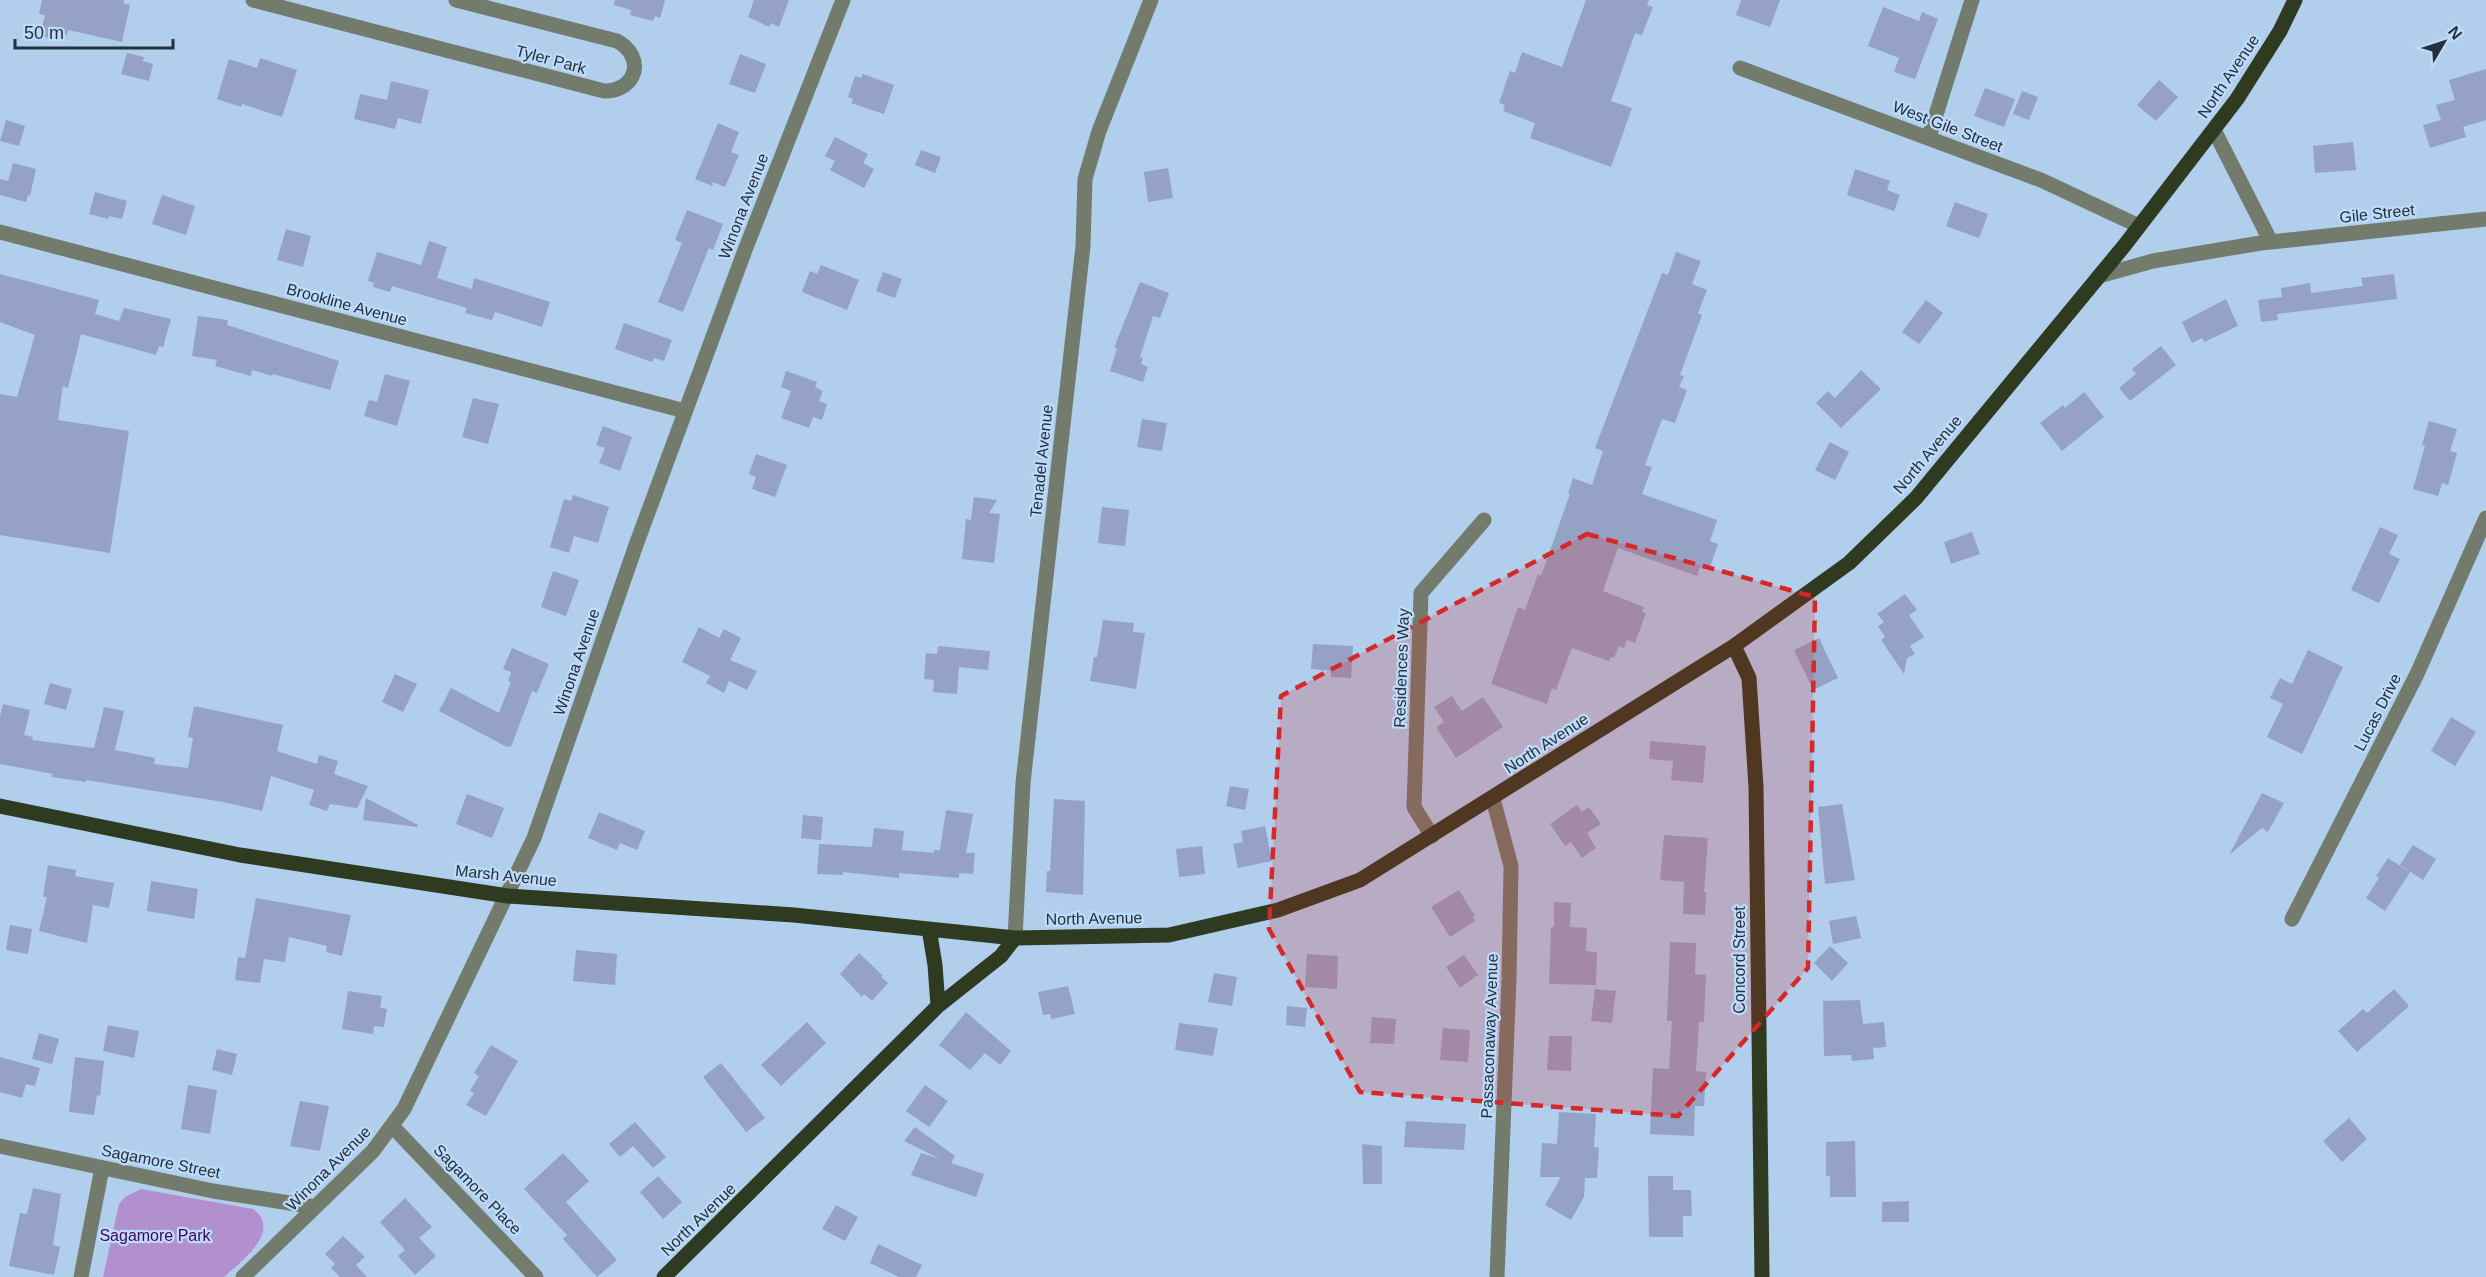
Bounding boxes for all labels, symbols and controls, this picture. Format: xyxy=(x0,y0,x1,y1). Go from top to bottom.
scale bar xyxy=(15,12,172,50)
north arrow xyxy=(2414,12,2474,72)
text: 50 m xyxy=(24,23,64,43)
text: N xyxy=(2445,23,2466,43)
street label: North Avenue xyxy=(2194,31,2263,121)
street label: Tyler Park xyxy=(514,42,589,77)
street label: West Gile Street xyxy=(1891,98,2006,155)
street label: Winona Avenue xyxy=(715,151,771,261)
street label: Gile Street xyxy=(2339,201,2416,226)
street label: Brookline Avenue xyxy=(285,280,409,329)
street label: Tenadel Avenue xyxy=(1027,404,1056,518)
street label: North Avenue xyxy=(1890,412,1965,497)
street label: Winona Avenue xyxy=(550,606,603,718)
street label: Residences Way xyxy=(1391,608,1412,728)
street label: Lucas Drive xyxy=(2351,671,2404,754)
street label: North Avenue xyxy=(1501,710,1592,777)
street label: Marsh Avenue xyxy=(454,862,558,889)
street label: Concord Street xyxy=(1731,906,1748,1014)
street label: North Avenue xyxy=(1046,909,1143,928)
street label: Passaconaway Avenue xyxy=(1478,953,1501,1119)
street label: Winona Avenue xyxy=(283,1123,374,1214)
street label: Sagamore Place xyxy=(430,1141,525,1238)
street label: Sagamore Street xyxy=(100,1142,222,1181)
street label: North Avenue xyxy=(658,1180,739,1259)
park label: Sagamore Park xyxy=(99,1227,212,1244)

